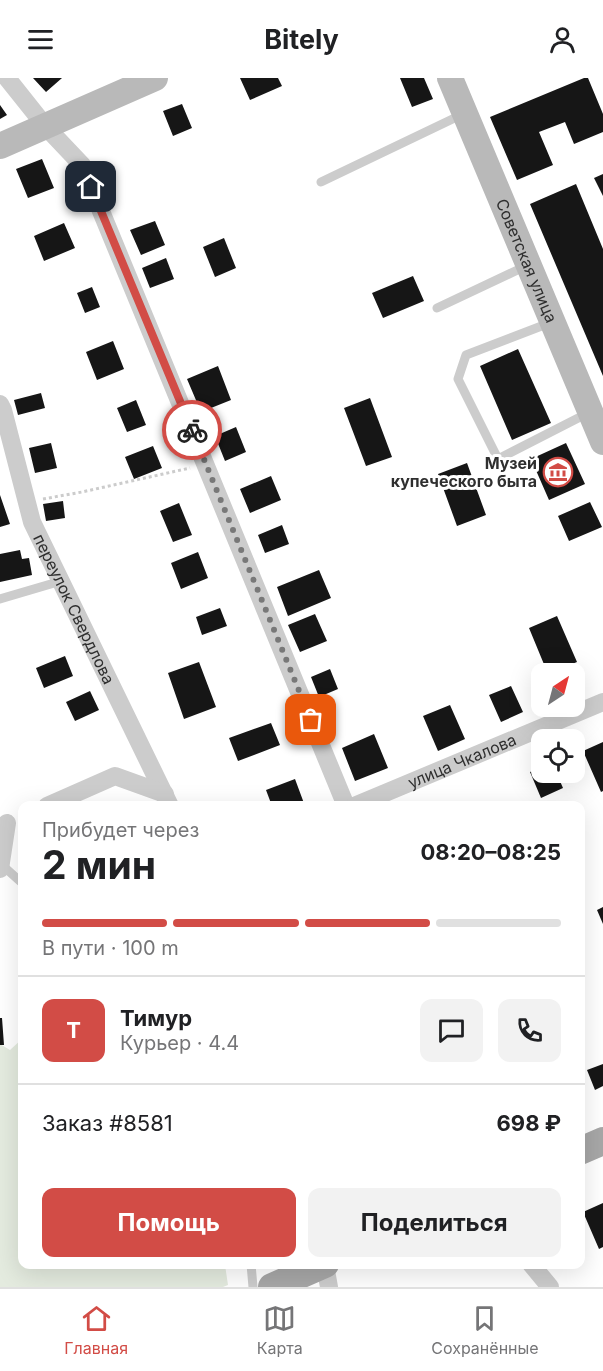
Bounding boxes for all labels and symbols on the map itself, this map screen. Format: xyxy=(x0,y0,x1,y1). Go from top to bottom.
pin xyxy=(65,161,116,212)
street label: Советская улица xyxy=(492,196,562,325)
courier xyxy=(162,400,222,460)
place label: Музей купеческого быта xyxy=(391,453,537,491)
museum icon: Музей купеческого быта xyxy=(542,456,574,488)
street label: переулок Свердлова xyxy=(29,531,119,687)
north arrow xyxy=(531,663,585,717)
pin xyxy=(285,694,336,745)
street label: улица Чкалова xyxy=(405,729,519,792)

